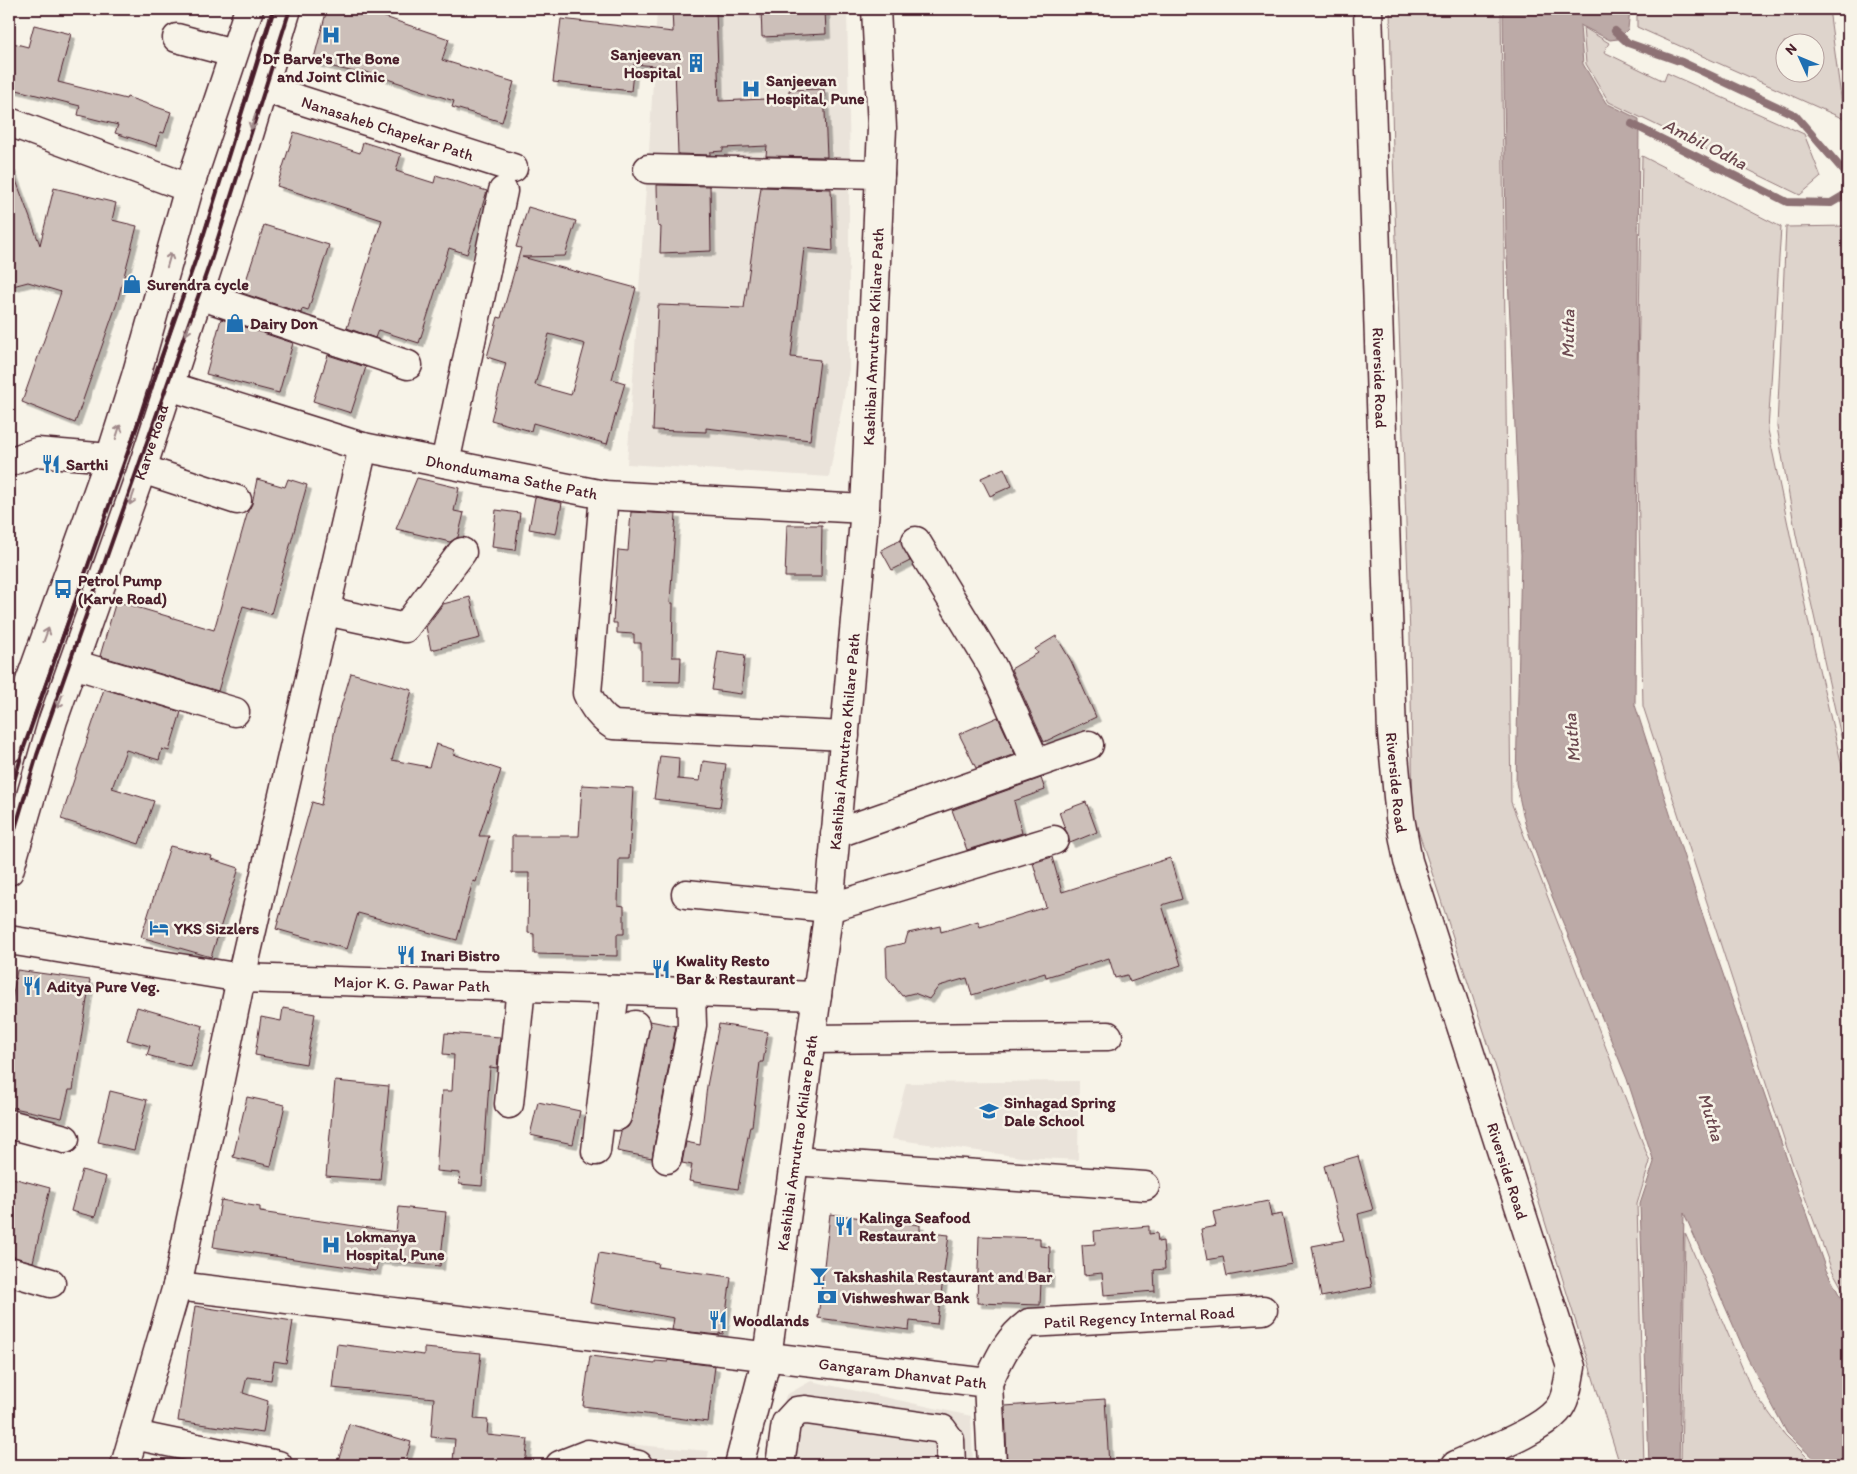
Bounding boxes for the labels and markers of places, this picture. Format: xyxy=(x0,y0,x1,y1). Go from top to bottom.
hospital icon: Dr Barve's The Bone and Joint Clinic xyxy=(320,24,342,46)
place label: Sanjeevan Hospital xyxy=(611,45,682,83)
place label: Dr Barve's The Bone and Joint Clinic xyxy=(262,49,400,86)
building icon: Sanjeevan Hospital xyxy=(685,52,707,74)
place label: Sanjeevan Hospital, Pune xyxy=(766,71,865,109)
hospital icon: Sanjeevan Hospital, Pune xyxy=(740,78,762,100)
shop icon: Surendra cycle xyxy=(121,273,143,295)
place label: Surendra cycle xyxy=(147,275,249,295)
shop icon: Dairy Don xyxy=(224,312,246,334)
place label: Dairy Don xyxy=(250,314,319,334)
restaurant icon: Sarthi xyxy=(40,453,62,475)
place label: Sarthi xyxy=(66,455,108,474)
place label: Petrol Pump (Karve Road) xyxy=(78,571,167,609)
bus stop icon: Petrol Pump (Karve Road) xyxy=(52,578,74,600)
hotel icon: YKS Sizzlers xyxy=(148,917,170,939)
place label: YKS Sizzlers xyxy=(173,919,259,938)
restaurant icon: Inari Bistro xyxy=(395,944,417,966)
place label: Inari Bistro xyxy=(421,946,500,965)
place label: Kwality Resto Bar & Restaurant xyxy=(676,951,795,988)
restaurant icon: Kwality Resto Bar & Restaurant xyxy=(650,958,672,980)
restaurant icon: Aditya Pure Veg. xyxy=(21,975,43,997)
place label: Aditya Pure Veg. xyxy=(46,977,160,997)
place label: Sinhagad Spring Dale School xyxy=(1004,1093,1116,1130)
school or university icon: Sinhagad Spring Dale School xyxy=(978,1100,1000,1122)
place label: Kalinga Seafood Restaurant xyxy=(859,1208,971,1245)
restaurant icon: Kalinga Seafood Restaurant xyxy=(833,1215,855,1237)
place label: Lokmanya Hospital, Pune xyxy=(346,1227,445,1265)
hospital icon: Lokmanya Hospital, Pune xyxy=(320,1234,342,1256)
bar icon: Takshashila Restaurant and Bar xyxy=(808,1265,830,1287)
place label: Takshashila Restaurant and Bar xyxy=(833,1267,1053,1286)
bank icon: Vishweshwar Bank xyxy=(816,1286,838,1308)
place label: Vishweshwar Bank xyxy=(842,1288,970,1307)
restaurant icon: Woodlands xyxy=(707,1309,729,1331)
place label: Woodlands xyxy=(733,1311,809,1330)

